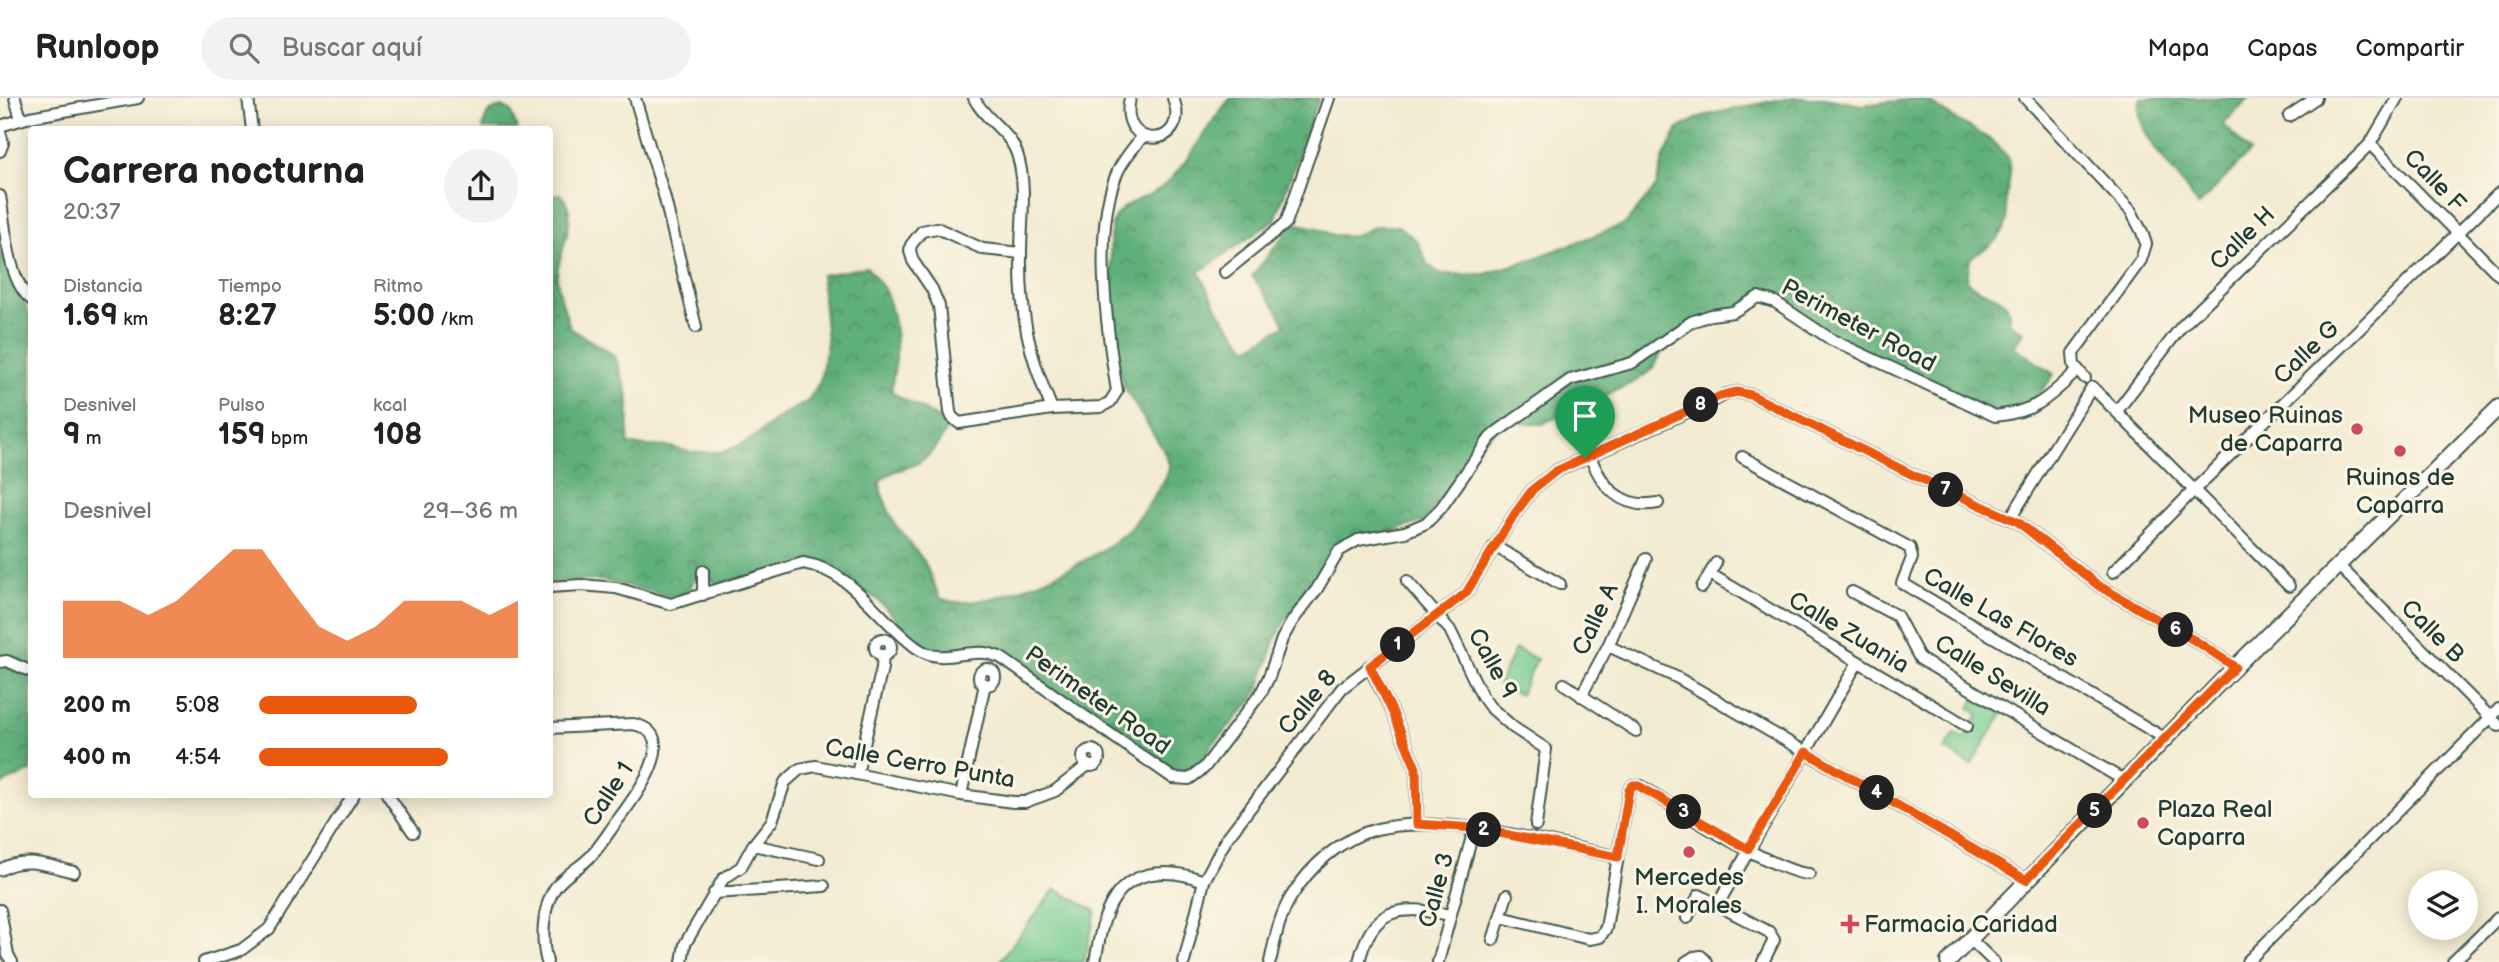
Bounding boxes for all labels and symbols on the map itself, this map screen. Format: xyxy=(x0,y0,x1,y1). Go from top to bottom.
street label: Calle F xyxy=(2398,143,2472,218)
street label: Calle H xyxy=(2204,200,2281,276)
street label: Perimeter Road xyxy=(1777,273,1941,378)
street label: Calle G xyxy=(2268,314,2345,391)
pin xyxy=(1555,386,1615,458)
pin: 8 xyxy=(1684,388,1718,422)
place label: Museo Ruinas de Caparra xyxy=(2188,401,2343,458)
marker: Museo Ruinas de Caparra xyxy=(2349,421,2365,437)
marker: Ruinas de Caparra xyxy=(2392,443,2408,459)
place label: Ruinas de Caparra xyxy=(2345,463,2455,520)
pin: 7 xyxy=(1928,472,1964,508)
street label: Calle Las Flores xyxy=(1918,561,2084,674)
street label: Calle A xyxy=(1566,578,1625,660)
street label: Calle Zuania xyxy=(1783,585,1914,680)
street label: Calle B xyxy=(2395,593,2471,669)
pin: 6 xyxy=(2158,612,2194,648)
street label: Calle 9 xyxy=(1462,623,1524,703)
pin: 1 xyxy=(1380,628,1416,662)
street label: Calle Sevilla xyxy=(1929,628,2056,723)
street label: Perimeter Road xyxy=(1019,640,1176,761)
street label: Calle 8 xyxy=(1272,664,1343,741)
street label: Calle Cerro Punta xyxy=(823,733,1017,794)
street label: Calle 1 xyxy=(577,757,640,832)
pin: 4 xyxy=(1860,776,1895,810)
pin: 3 xyxy=(1666,794,1702,830)
pin: 5 xyxy=(2078,794,2112,828)
place label: Plaza Real Caparra xyxy=(2157,795,2272,852)
pin: 2 xyxy=(1466,812,1502,848)
marker: Plaza Real Caparra xyxy=(2135,815,2151,831)
marker: Mercedes I. Morales xyxy=(1681,844,1697,860)
street label: Calle 3 xyxy=(1413,849,1460,931)
place label: Mercedes I. Morales xyxy=(1634,863,1744,920)
place label: Farmacia Caridad xyxy=(1864,910,2058,939)
marker: Farmacia Caridad xyxy=(1842,916,1858,932)

